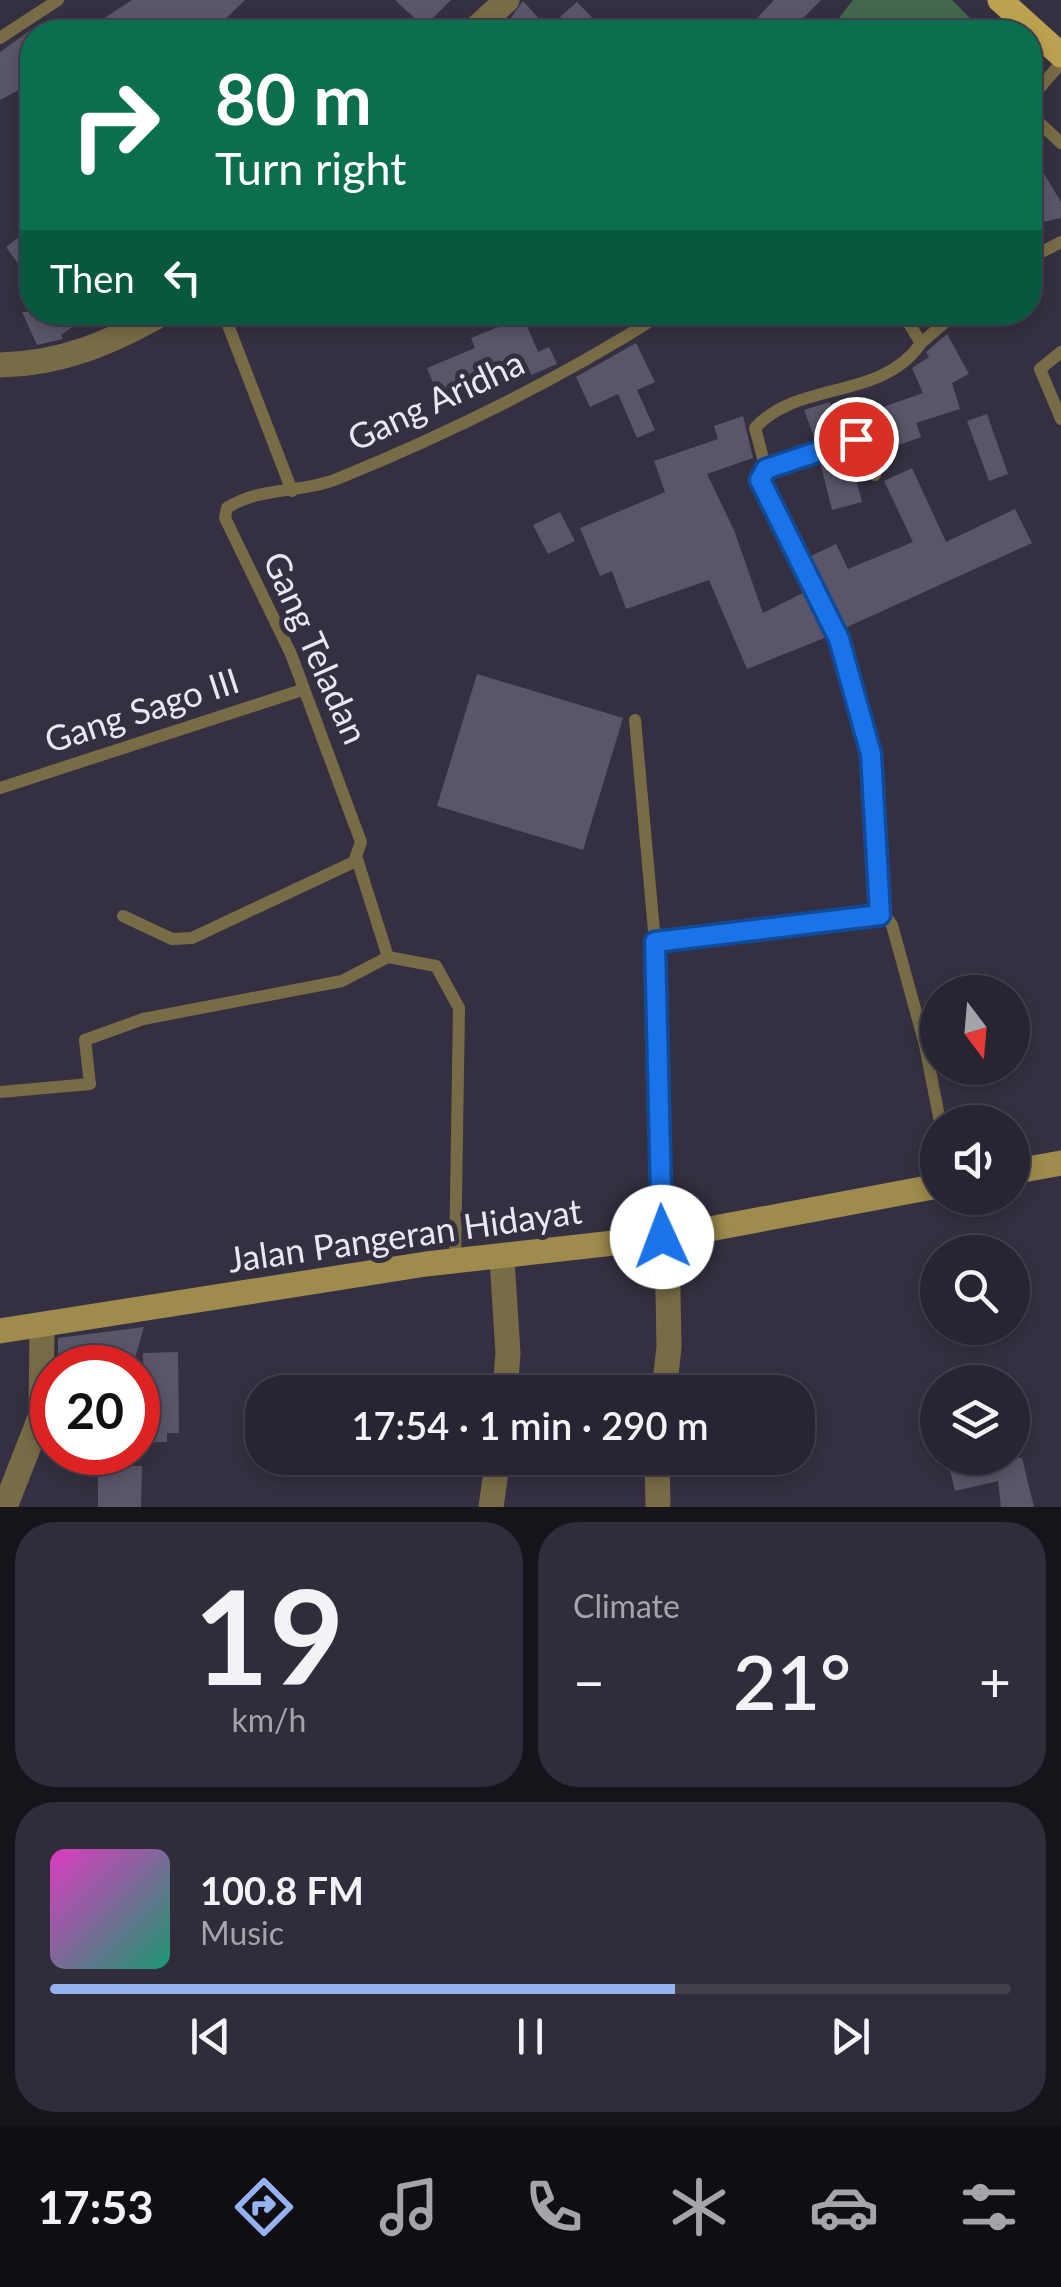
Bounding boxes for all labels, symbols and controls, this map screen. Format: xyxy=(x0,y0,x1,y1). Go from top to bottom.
text: 80 m xyxy=(215,56,372,140)
icon: right xyxy=(50,60,180,190)
text: Turn right xyxy=(215,141,406,195)
icon: left xyxy=(155,250,210,305)
text: Then xyxy=(50,255,135,301)
street label: Gang Aridha xyxy=(340,340,530,458)
pin xyxy=(814,397,899,482)
icon: arrive xyxy=(829,412,884,467)
street label: Gang Teladan xyxy=(256,545,378,750)
street label: Gang Sago III xyxy=(39,658,244,760)
north arrow xyxy=(920,975,1030,1085)
map controls xyxy=(920,975,1030,1475)
button: sound xyxy=(920,1105,1030,1215)
position arrow xyxy=(610,1185,714,1289)
street label: Jalan Pangeran Hidayat xyxy=(225,1188,585,1280)
button: search xyxy=(920,1235,1030,1345)
speed limit sign: 20 xyxy=(30,1345,160,1475)
button: layers xyxy=(920,1365,1030,1475)
text: 17:54 · 1 min · 290 m xyxy=(352,1402,708,1448)
text: 19 xyxy=(194,1557,344,1713)
text: Climate xyxy=(573,1586,680,1625)
text: 21° xyxy=(733,1636,851,1726)
text: − xyxy=(573,1648,605,1714)
text: + xyxy=(979,1648,1011,1714)
text: km/h xyxy=(232,1700,306,1739)
text: 100.8 FM xyxy=(200,1867,364,1913)
text: Music xyxy=(200,1913,284,1952)
icon: previous xyxy=(183,2009,238,2064)
icon: pause xyxy=(503,2009,558,2064)
icon: next xyxy=(823,2009,878,2064)
icon: directions xyxy=(229,2172,299,2242)
icon: music xyxy=(374,2172,444,2242)
icon: phone xyxy=(519,2172,589,2242)
icon: climate xyxy=(664,2172,734,2242)
icon: car xyxy=(809,2172,879,2242)
icon: filters xyxy=(954,2172,1024,2242)
text: 17:53 xyxy=(38,2180,154,2234)

